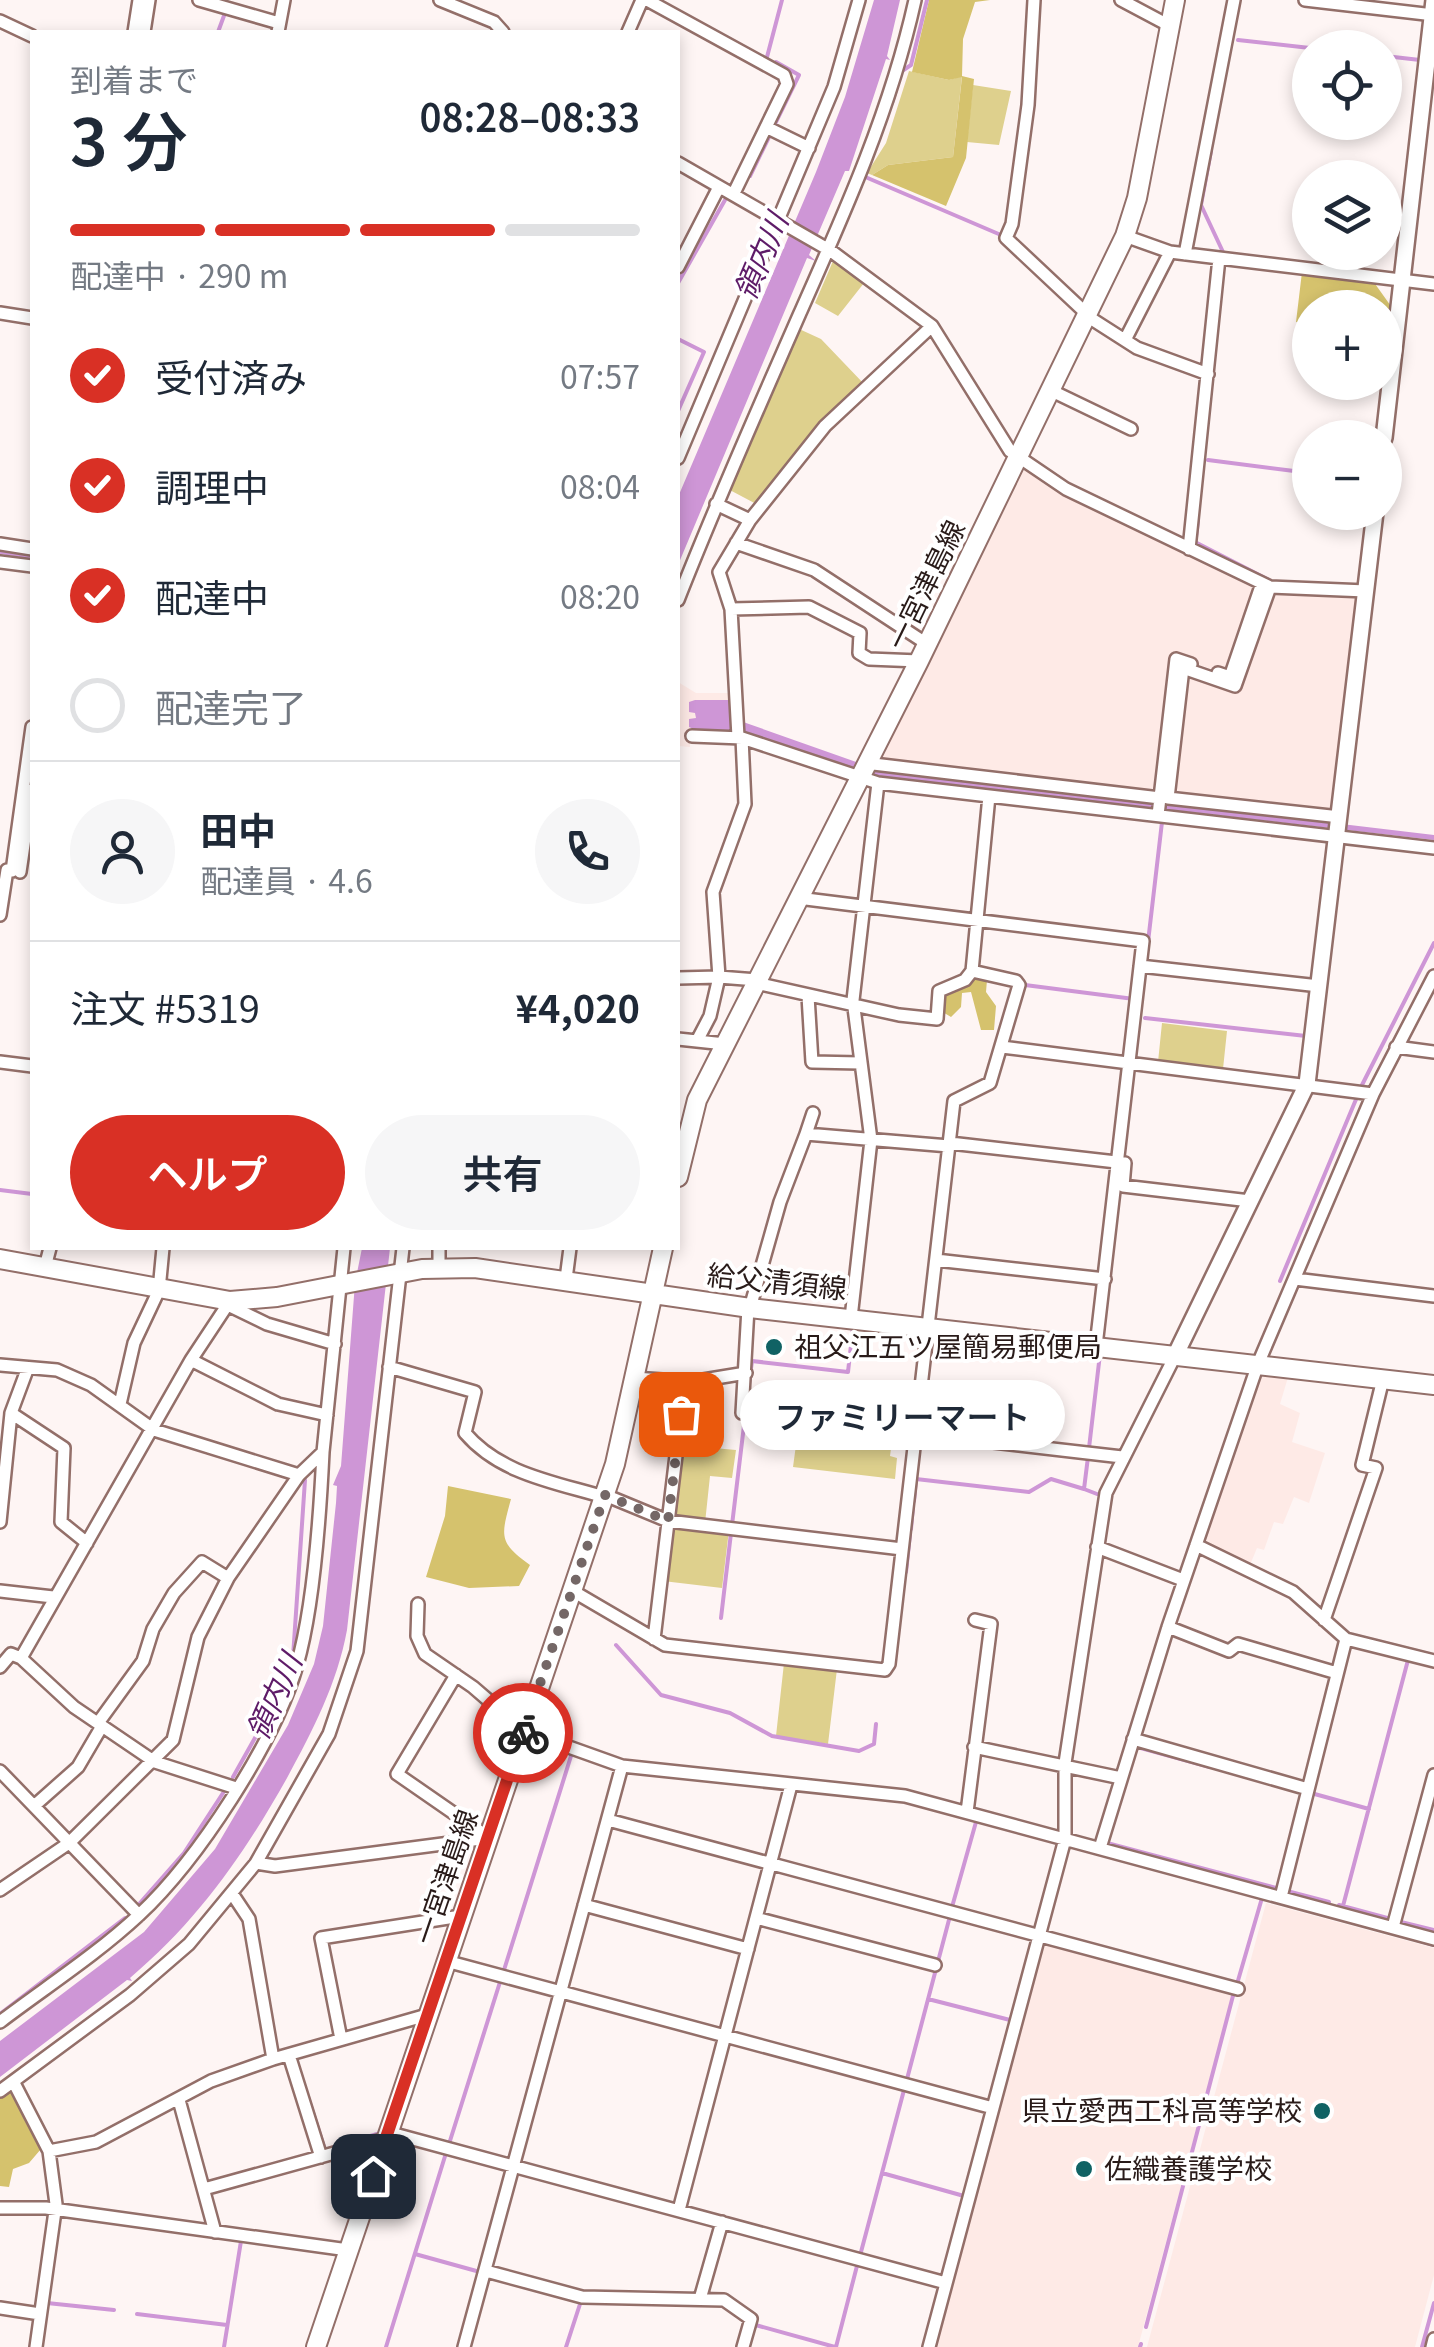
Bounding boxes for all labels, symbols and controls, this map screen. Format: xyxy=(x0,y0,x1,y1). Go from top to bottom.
map controls xyxy=(1292,30,1402,530)
button: locate xyxy=(1292,30,1402,140)
text: 到着まで xyxy=(70,55,198,101)
text: 08:28–08:33 xyxy=(419,88,640,143)
text: 3 分 xyxy=(70,91,187,185)
button: layers xyxy=(1292,160,1402,270)
water label: 領内川 xyxy=(721,203,798,306)
text: 配達中 · 290 m xyxy=(70,251,288,297)
button: + xyxy=(1292,290,1402,400)
icon: check xyxy=(70,348,125,403)
text: 受付済み xyxy=(155,348,307,403)
text: 07:57 xyxy=(560,352,640,398)
button: − xyxy=(1292,420,1402,530)
icon: check xyxy=(70,458,125,513)
text: 調理中 xyxy=(155,458,269,513)
text: 08:04 xyxy=(560,462,640,508)
street label: 一宮津島線 xyxy=(876,512,973,656)
icon: check xyxy=(70,568,125,623)
text: 配達中 xyxy=(155,568,269,623)
text: 08:20 xyxy=(560,572,640,618)
text: 配達完了 xyxy=(155,678,307,733)
button: person xyxy=(70,799,175,904)
button: phone xyxy=(535,799,640,904)
text: 田中 xyxy=(200,801,276,856)
text: 配達員 · 4.6 xyxy=(200,856,373,902)
text: 注文 #5319 xyxy=(70,979,260,1034)
text: ¥4,020 xyxy=(516,979,640,1034)
button: ヘルプ xyxy=(70,1115,345,1230)
button: 共有 xyxy=(365,1115,640,1230)
street label: 給父清須線 xyxy=(705,1253,849,1307)
place label: 祖父江五ツ屋簡易郵便局 xyxy=(794,1325,1102,1365)
marker: 祖父江五ツ屋簡易郵便局 xyxy=(763,1336,785,1358)
pin xyxy=(639,1372,724,1457)
callout: ファミリーマート xyxy=(741,1379,1066,1449)
icon: bag xyxy=(654,1387,709,1442)
text: ファミリーマート xyxy=(774,1392,1031,1438)
water label: 領内川 xyxy=(234,1643,312,1746)
courier xyxy=(473,1683,573,1783)
icon: bike xyxy=(496,1706,551,1761)
street label: 一宮津島線 xyxy=(402,1804,486,1949)
place label: 県立愛西工科高等学校 xyxy=(1022,2089,1302,2129)
marker: 県立愛西工科高等学校 xyxy=(1311,2100,1333,2122)
pin xyxy=(331,2134,416,2219)
place label: 佐織養護学校 xyxy=(1104,2147,1272,2187)
icon: home xyxy=(346,2149,401,2204)
marker: 佐織養護学校 xyxy=(1073,2158,1095,2180)

